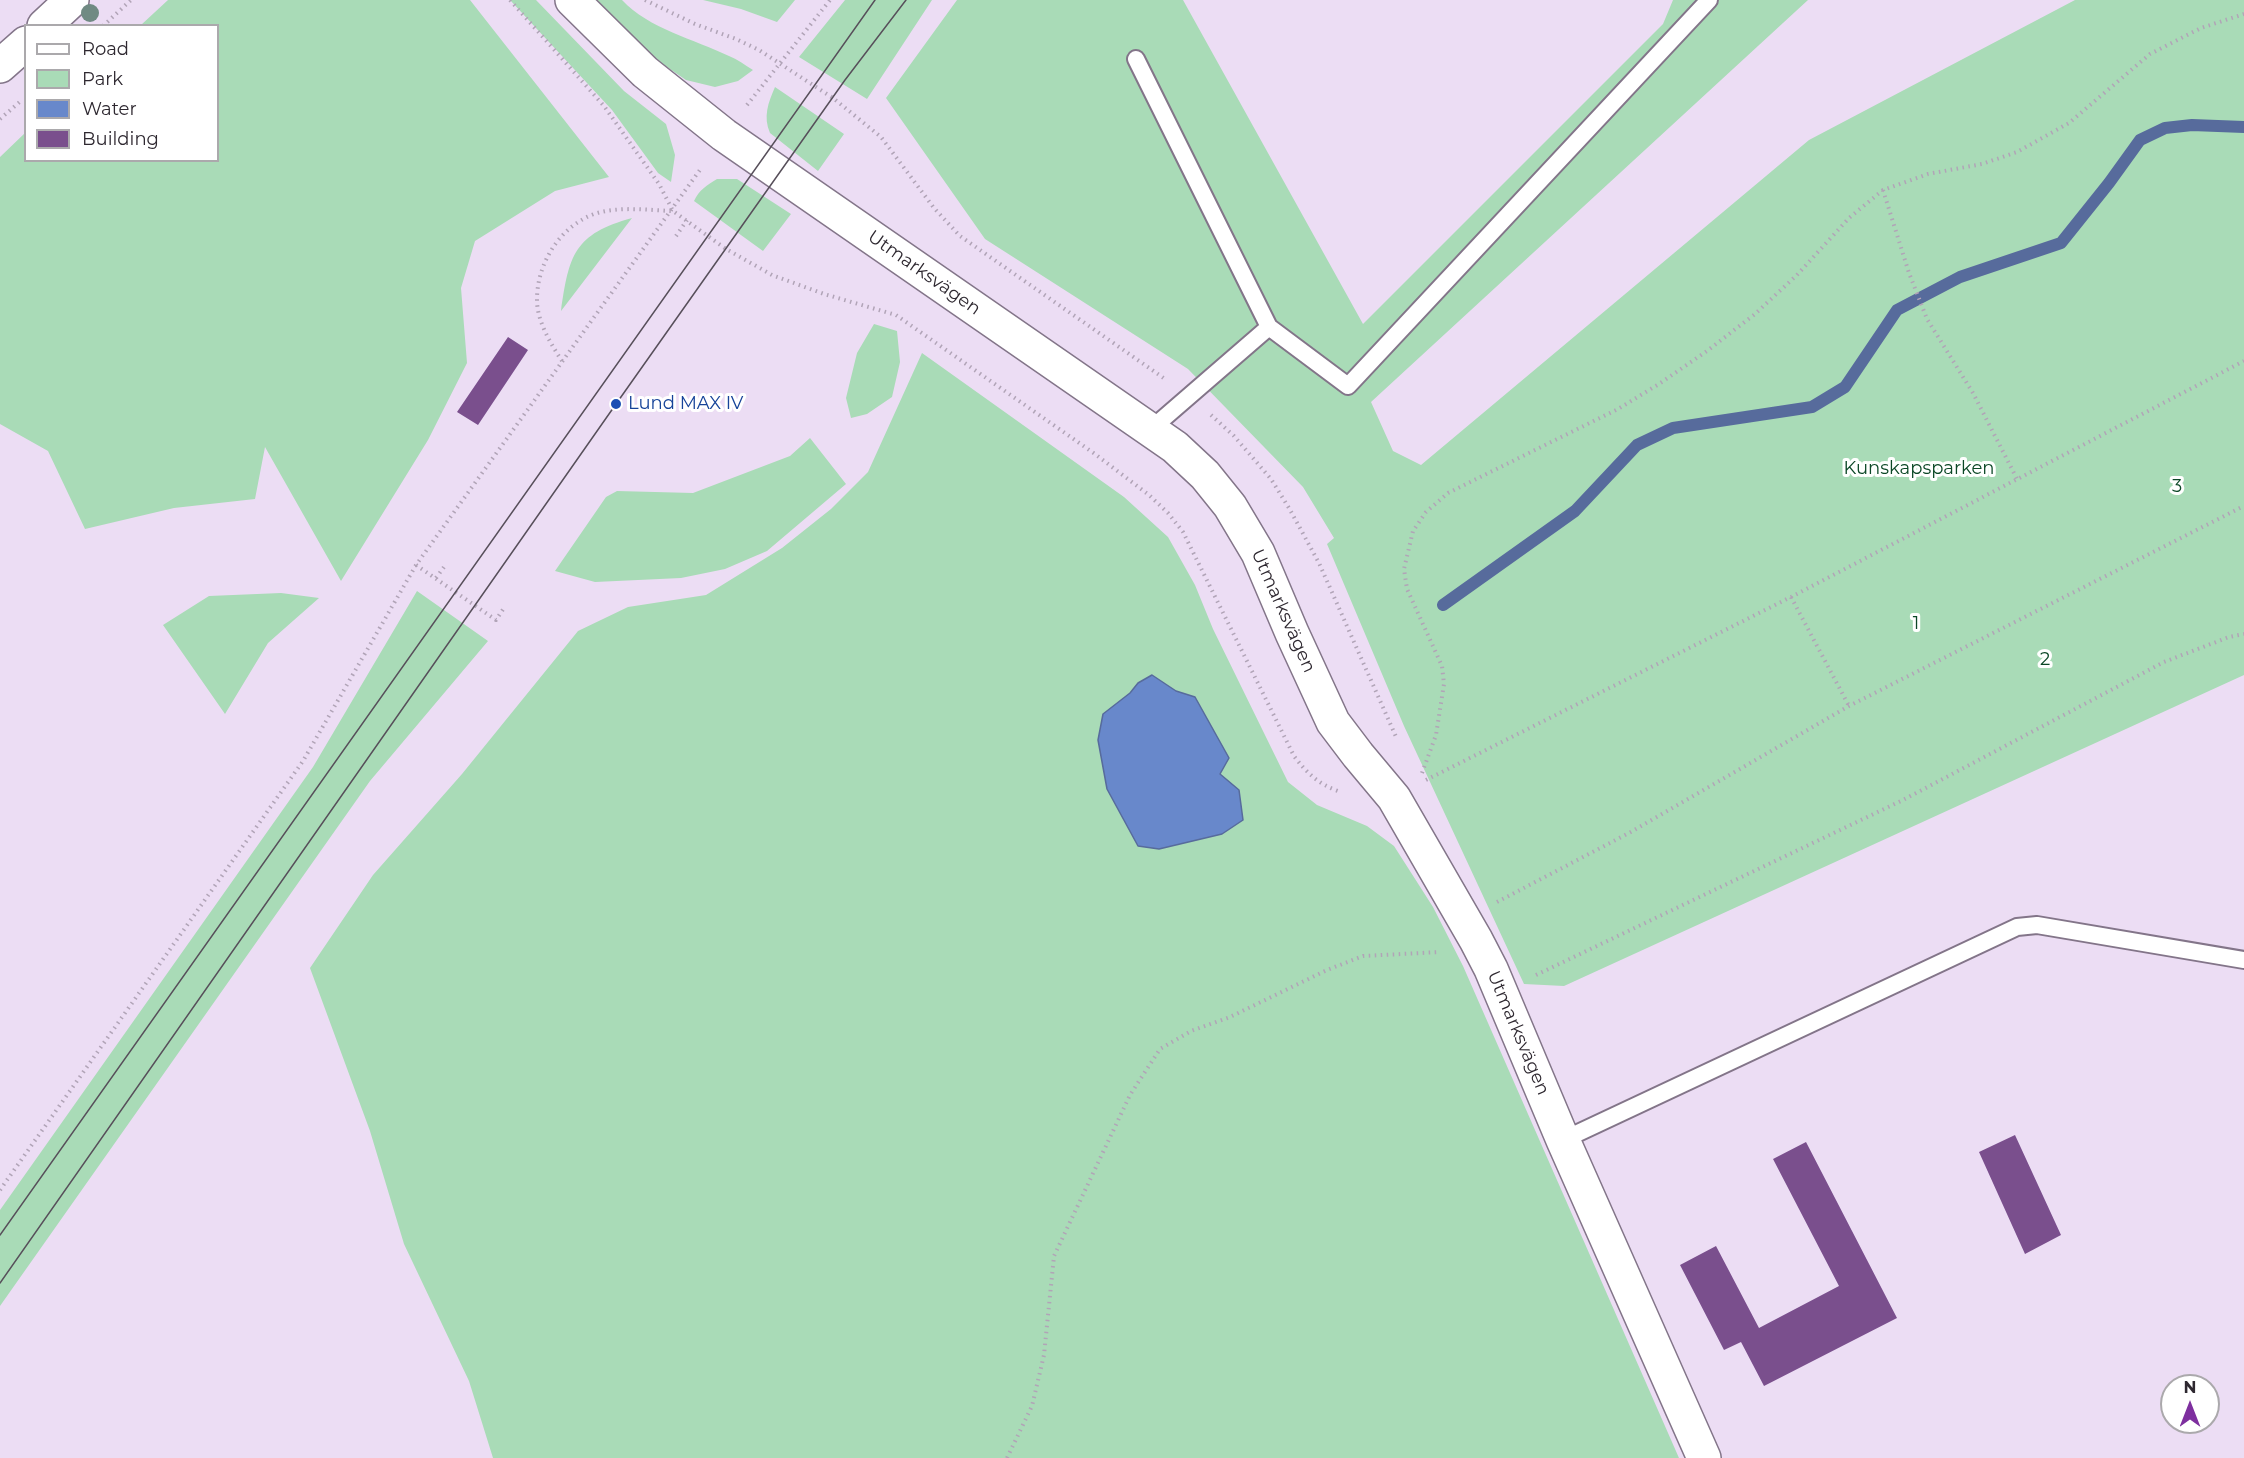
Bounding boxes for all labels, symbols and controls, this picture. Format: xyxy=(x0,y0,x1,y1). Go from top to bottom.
legend xyxy=(24,24,219,162)
text: Road xyxy=(82,38,129,60)
text: Park xyxy=(82,68,123,90)
text: Water xyxy=(82,98,137,120)
text: Building xyxy=(82,128,159,150)
street label: Utmarksvägen xyxy=(863,226,985,320)
place label: Lund MAX IV xyxy=(628,393,743,415)
marker: Lund MAX IV xyxy=(609,397,623,411)
park label: Kunskapsparken xyxy=(1844,458,1994,480)
park label: 3 xyxy=(2172,476,2182,498)
street label: Utmarksvägen xyxy=(1246,546,1320,676)
park label: 1 xyxy=(1913,613,1919,635)
park label: 2 xyxy=(2040,649,2050,671)
street label: Utmarksvägen xyxy=(1482,968,1554,1098)
north arrow xyxy=(2160,1374,2220,1434)
text: N xyxy=(2184,1378,2196,1397)

